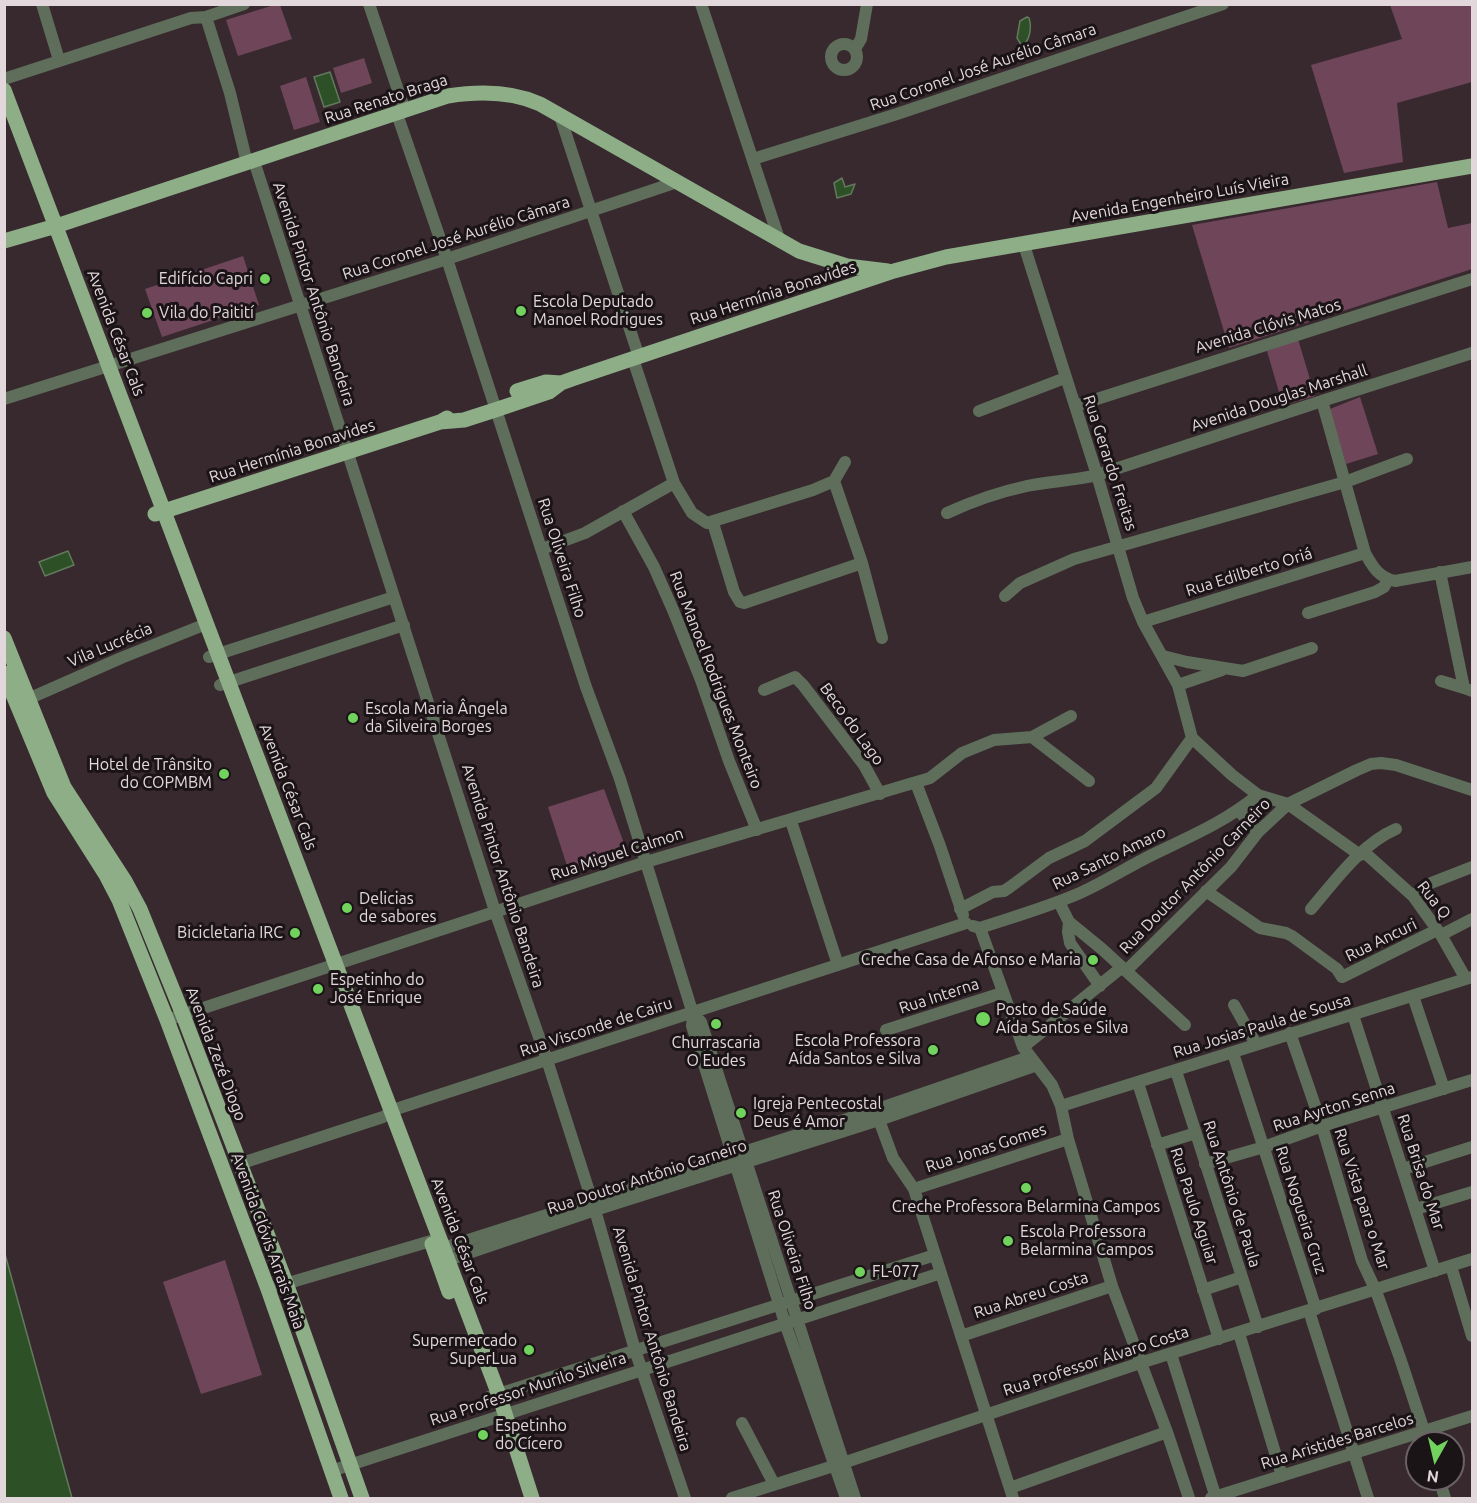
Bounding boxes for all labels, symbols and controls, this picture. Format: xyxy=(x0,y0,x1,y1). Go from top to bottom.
street label: Rua Coronel José Aurélio Câmara xyxy=(867,19,1099,115)
street label: Rua Renato Braga xyxy=(322,70,450,128)
street label: Avenida Engenheiro Luís Vieira xyxy=(1070,169,1290,227)
street label: Avenida Pintor Antônio Bandeira xyxy=(269,180,359,408)
street label: Rua Coronel José Aurélio Câmara xyxy=(340,192,572,284)
street label: Rua Hermínia Bonavides xyxy=(688,257,858,329)
street label: Avenida César Cals xyxy=(83,267,149,399)
place label: Edifício Capri xyxy=(159,269,253,289)
marker: Edifício Capri xyxy=(258,272,272,286)
place label: Escola Deputado Manoel Rodrigues xyxy=(533,292,663,330)
street label: Avenida Clóvis Matos xyxy=(1193,295,1343,357)
place label: Vila do Paitití xyxy=(159,303,254,323)
marker: Escola Deputado Manoel Rodrigues xyxy=(514,304,528,318)
marker: Vila do Paitití xyxy=(140,306,154,320)
street label: Avenida Douglas Marshall xyxy=(1189,360,1369,436)
street label: Rua Gerardo Freitas xyxy=(1079,393,1141,533)
street label: Rua Hermínia Bonavides xyxy=(207,415,377,487)
street label: Rua Oliveira Filho xyxy=(534,496,590,620)
street label: Rua Edilberto Oriá xyxy=(1183,544,1315,600)
street label: Rua Manoel Rodrigues Monteiro xyxy=(666,569,766,791)
street label: Vila Lucrécia xyxy=(65,619,155,671)
street label: Beco do Lago xyxy=(816,679,888,769)
place label: Escola Maria Ângela da Silveira Borges xyxy=(365,699,508,737)
marker: Escola Maria Ângela da Silveira Borges xyxy=(346,711,360,725)
street label: Avenida César Cals xyxy=(255,721,321,853)
place label: Hotel de Trânsito do COPMBM xyxy=(88,755,212,793)
street label: Avenida Pintor Antônio Bandeira xyxy=(458,762,548,990)
marker: Hotel de Trânsito do COPMBM xyxy=(217,767,231,781)
street label: Rua Doutor Antônio Carneiro xyxy=(1116,794,1274,958)
street label: Rua Santo Amaro xyxy=(1049,822,1169,894)
street label: Rua Miguel Calmon xyxy=(548,823,686,885)
street label: Rua Q xyxy=(1413,877,1455,923)
place label: Delicias de sabores xyxy=(359,889,437,927)
marker: Delicias de sabores xyxy=(340,901,354,915)
street label: Rua Ancuri xyxy=(1342,914,1420,966)
place label: Bicicletaria IRC xyxy=(177,923,283,943)
marker: Bicicletaria IRC xyxy=(288,926,302,940)
place label: Creche Casa de Afonso e Maria xyxy=(861,950,1081,970)
marker: Creche Casa de Afonso e Maria xyxy=(1086,953,1100,967)
place label: Espetinho do José Enrique xyxy=(330,970,424,1008)
street label: Rua Interna xyxy=(897,974,981,1018)
marker: Espetinho do José Enrique xyxy=(311,982,325,996)
street label: Avenida Zezé Diogo xyxy=(182,984,250,1124)
street label: Rua Josias Paula de Sousa xyxy=(1171,990,1353,1062)
street label: Rua Visconde de Cairu xyxy=(517,993,675,1061)
place label: Posto de Saúde Aída Santos e Silva xyxy=(996,1000,1128,1038)
marker: Posto de Saúde Aída Santos e Silva xyxy=(974,1010,992,1028)
marker: Churrascaria O Eudes xyxy=(709,1017,723,1031)
place label: Escola Professora Aída Santos e Silva xyxy=(789,1031,921,1069)
place label: Churrascaria O Eudes xyxy=(671,1033,761,1071)
marker: Escola Professora Aída Santos e Silva xyxy=(926,1043,940,1057)
street label: Rua Ayrton Senna xyxy=(1271,1078,1397,1136)
place label: Igreja Pentecostal Deus é Amor xyxy=(753,1094,882,1132)
marker: Igreja Pentecostal Deus é Amor xyxy=(734,1106,748,1120)
street label: Rua Brisa do Mar xyxy=(1393,1112,1449,1232)
street label: Rua Antônio de Paula xyxy=(1199,1118,1265,1270)
street label: Rua Jonas Gomes xyxy=(923,1119,1049,1177)
street label: Rua Vista para o Mar xyxy=(1330,1126,1394,1272)
street label: Rua Doutor Antônio Carneiro xyxy=(545,1136,749,1218)
street label: Rua Nogueira Cruz xyxy=(1271,1144,1331,1276)
street label: Rua Paulo Aguiar xyxy=(1166,1145,1222,1267)
street label: Avenida Clóvis Arrais Maia xyxy=(227,1150,309,1332)
street label: Avenida César Cals xyxy=(427,1175,493,1307)
marker: Creche Professora Belarmina Campos xyxy=(1019,1181,1033,1195)
street label: Rua Oliveira Filho xyxy=(764,1188,820,1312)
place label: Creche Professora Belarmina Campos xyxy=(892,1197,1160,1217)
place label: Escola Professora Belarmina Campos xyxy=(1020,1222,1154,1260)
street label: Avenida Pintor Antônio Bandeira xyxy=(609,1224,695,1454)
marker: Escola Professora Belarmina Campos xyxy=(1001,1234,1015,1248)
place label: FL-077 xyxy=(872,1262,919,1282)
marker: FL-077 xyxy=(853,1265,867,1279)
street label: Rua Abreu Costa xyxy=(971,1267,1091,1323)
street label: Rua Professor Álvaro Costa xyxy=(1001,1322,1191,1400)
place label: Supermercado SuperLua xyxy=(412,1331,517,1369)
marker: Supermercado SuperLua xyxy=(522,1343,536,1357)
street label: Rua Professor Murilo Silveira xyxy=(427,1348,629,1430)
street label: Rua Aristides Barcelos xyxy=(1258,1409,1416,1473)
place label: Espetinho do Cícero xyxy=(495,1416,567,1454)
marker: Espetinho do Cícero xyxy=(476,1428,490,1442)
north arrow xyxy=(1405,1431,1465,1491)
text: N xyxy=(1426,1467,1440,1487)

